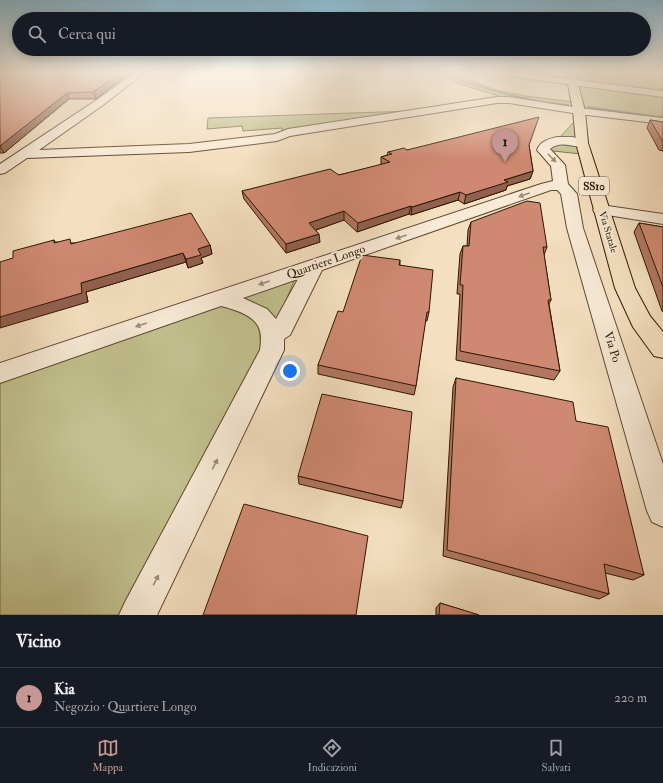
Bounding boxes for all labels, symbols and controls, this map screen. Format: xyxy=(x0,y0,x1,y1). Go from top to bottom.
search box xyxy=(12,12,651,56)
icon: search xyxy=(26,23,48,45)
text: Cerca qui xyxy=(58,25,116,44)
pin: 1 xyxy=(492,129,518,162)
one-way arrow xyxy=(547,153,557,163)
road number: SS10 xyxy=(579,177,609,195)
one-way arrow xyxy=(517,192,529,198)
street label: Via Statale xyxy=(596,210,620,254)
one-way arrow xyxy=(394,234,406,240)
street label: Quartiere Longo xyxy=(285,241,367,282)
one-way arrow xyxy=(258,281,270,287)
one-way arrow xyxy=(135,322,147,328)
street label: Via Po xyxy=(600,330,624,364)
your location xyxy=(280,361,300,381)
one-way arrow xyxy=(211,458,218,470)
one-way arrow xyxy=(153,574,159,586)
text: Vicino xyxy=(16,631,61,652)
text: Kia xyxy=(54,680,75,699)
text: 1 xyxy=(27,690,31,706)
text: 220 m xyxy=(614,690,647,706)
text: Negozio · Quartiere Longo xyxy=(54,699,196,715)
tab: Mappa xyxy=(92,737,123,774)
tab: Indicazioni xyxy=(308,737,357,774)
tab: Salvati xyxy=(542,737,571,774)

